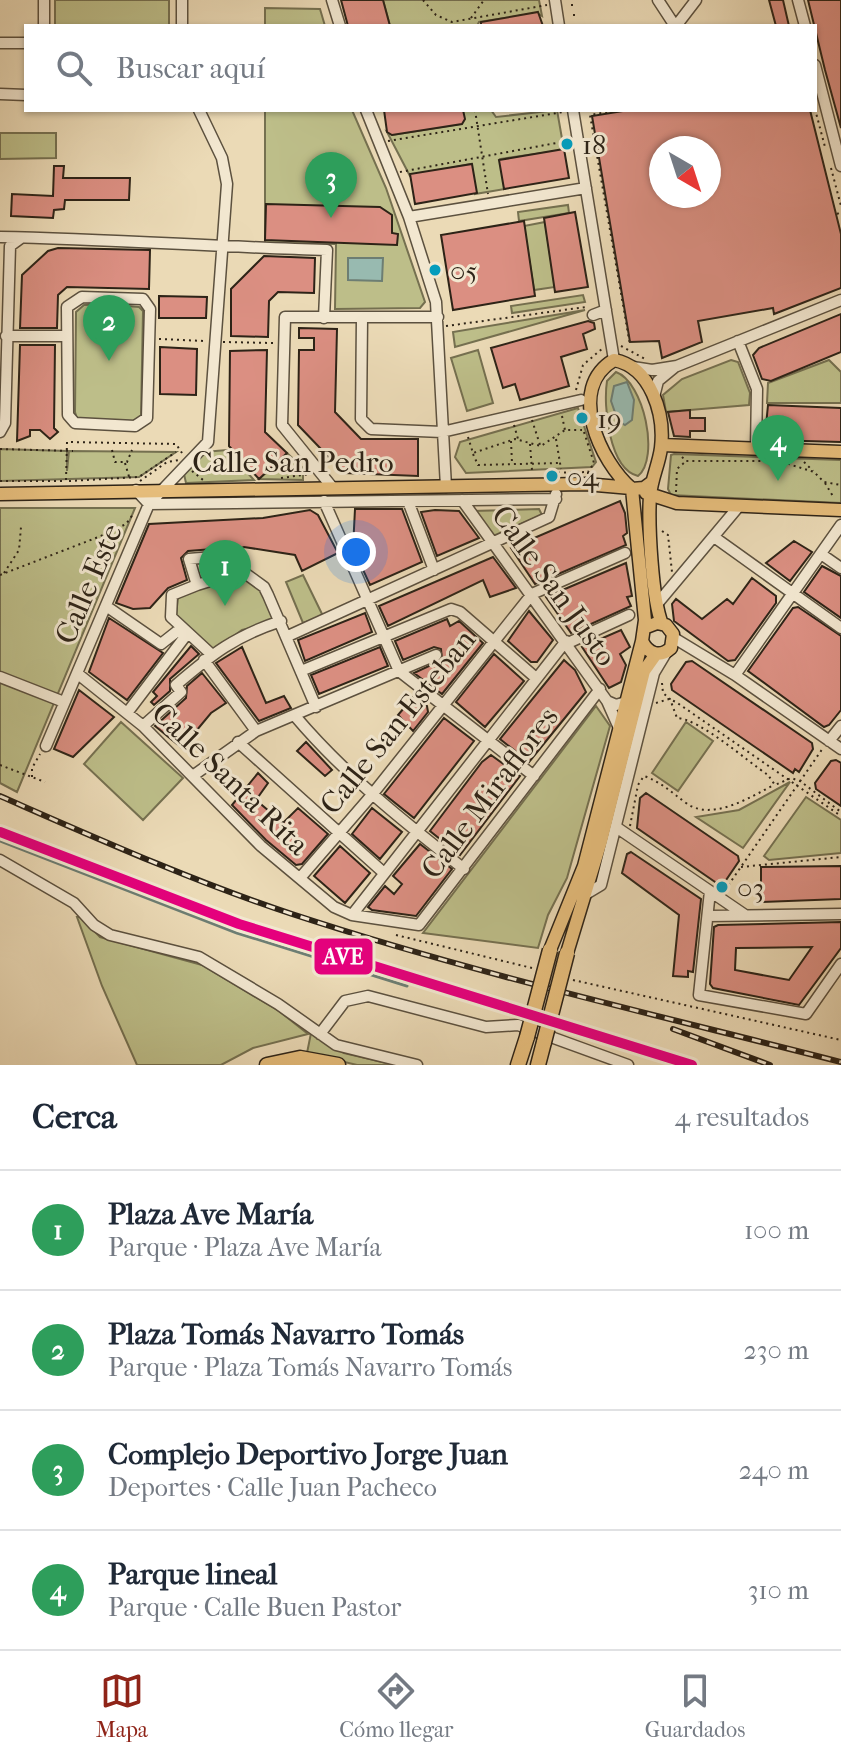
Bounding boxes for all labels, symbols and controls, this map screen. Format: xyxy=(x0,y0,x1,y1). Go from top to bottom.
search box xyxy=(24,24,817,112)
icon: search xyxy=(52,46,96,90)
text: Buscar aquí xyxy=(116,51,265,86)
place label: 18 xyxy=(582,128,606,161)
marker: 18 xyxy=(559,136,575,152)
north arrow xyxy=(649,136,721,208)
pin: 3 xyxy=(305,152,357,218)
place label: 05 xyxy=(450,254,478,287)
marker: 05 xyxy=(427,262,443,278)
pin: 2 xyxy=(83,295,135,361)
place label: 19 xyxy=(597,402,622,435)
marker: 19 xyxy=(574,410,590,426)
pin: 4 xyxy=(752,415,804,481)
street label: Calle San Pedro xyxy=(192,445,394,480)
place label: 04 xyxy=(567,460,600,493)
marker: 04 xyxy=(544,468,560,484)
street label: Calle San Justo xyxy=(484,499,624,673)
street label: Calle Este xyxy=(48,519,130,649)
your location xyxy=(336,532,376,572)
pin: 1 xyxy=(199,540,251,606)
street label: Calle San Esteban xyxy=(313,622,483,821)
street label: Calle Santa Rita xyxy=(144,695,316,863)
street label: Calle Miraflores xyxy=(414,700,566,886)
place label: 03 xyxy=(737,871,764,904)
marker: 03 xyxy=(714,879,730,895)
line badge: AVE xyxy=(313,937,374,976)
text: AVE xyxy=(321,944,364,970)
text: Cerca xyxy=(32,1097,117,1137)
text: 4 resultados xyxy=(675,1102,809,1133)
text: Plaza Ave María xyxy=(108,1197,313,1232)
text: 1 xyxy=(53,1215,63,1246)
text: 100 m xyxy=(744,1215,809,1246)
text: Parque · Plaza Ave María xyxy=(108,1232,382,1263)
text: Plaza Tomás Navarro Tomás xyxy=(108,1317,464,1352)
text: 2 xyxy=(51,1335,65,1366)
text: 230 m xyxy=(743,1335,809,1366)
text: Parque · Plaza Tomás Navarro Tomás xyxy=(108,1352,512,1383)
text: Complejo Deportivo Jorge Juan xyxy=(108,1437,508,1472)
text: 3 xyxy=(53,1455,63,1486)
text: 240 m xyxy=(739,1455,809,1486)
text: Deportes · Calle Juan Pacheco xyxy=(108,1472,437,1503)
text: Parque lineal xyxy=(108,1557,277,1592)
text: 4 xyxy=(50,1575,66,1606)
text: 310 m xyxy=(748,1575,809,1606)
text: Parque · Calle Buen Pastor xyxy=(108,1592,401,1623)
tab: Mapa xyxy=(96,1669,148,1743)
tab: Cómo llegar xyxy=(339,1669,453,1743)
tab: Guardados xyxy=(645,1669,745,1743)

